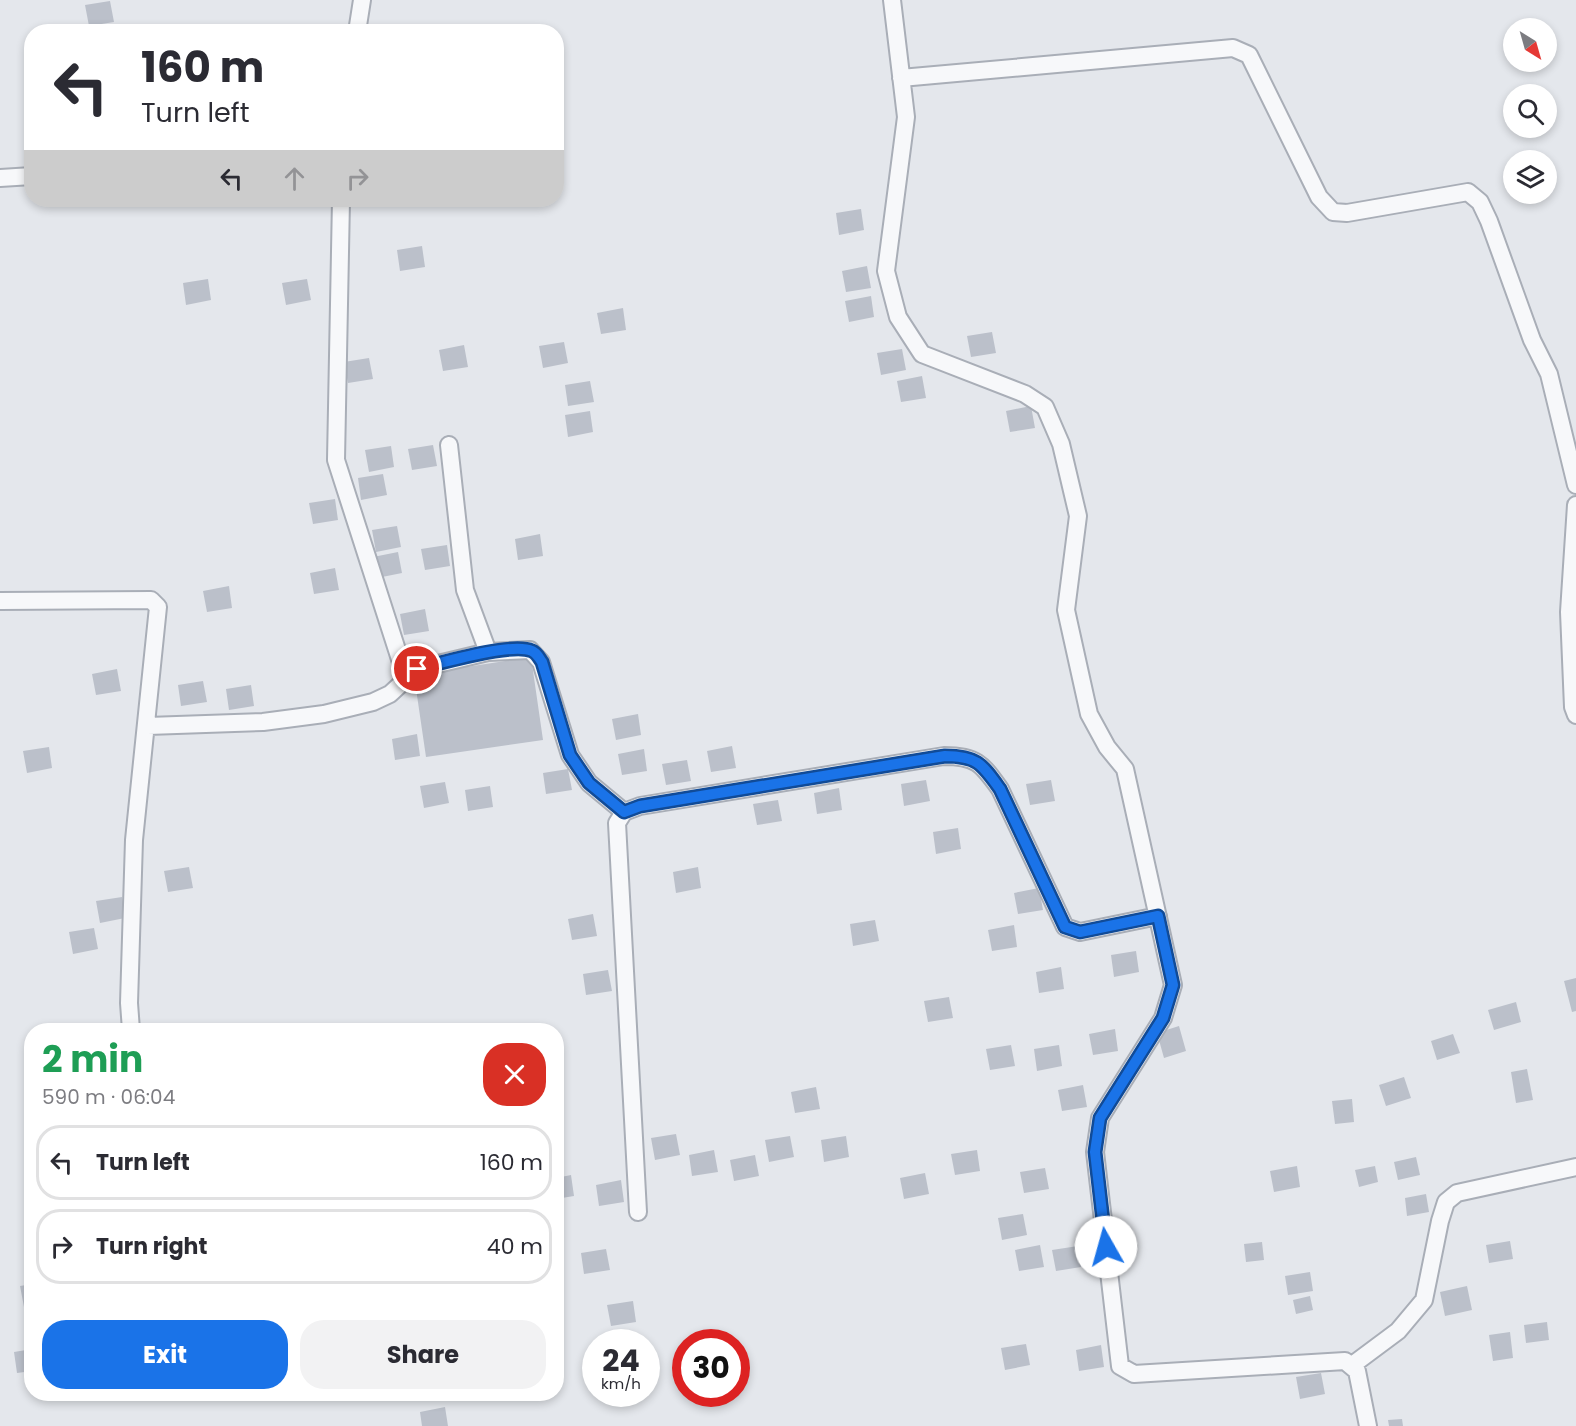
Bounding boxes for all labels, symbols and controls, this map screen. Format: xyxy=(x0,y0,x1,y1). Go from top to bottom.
north arrow xyxy=(1503,18,1557,72)
map controls xyxy=(1503,18,1557,204)
text: 160 m xyxy=(141,38,264,97)
icon: left xyxy=(42,48,120,126)
button: search xyxy=(1503,84,1557,138)
text: Turn left xyxy=(141,94,250,131)
button: layers xyxy=(1503,150,1557,204)
icon: left xyxy=(215,162,248,195)
icon: ahead xyxy=(278,162,311,195)
icon: right xyxy=(341,162,374,195)
pin xyxy=(391,643,442,694)
icon: arrive xyxy=(400,652,433,685)
text: 2 min xyxy=(42,1034,143,1085)
button: close xyxy=(483,1043,546,1106)
text: 590 m · 06:04 xyxy=(42,1083,175,1111)
icon: left xyxy=(45,1146,78,1179)
text: Turn left xyxy=(96,1147,190,1178)
text: 160 m xyxy=(480,1147,543,1178)
position arrow xyxy=(1074,1215,1138,1279)
icon: right xyxy=(45,1230,78,1263)
text: Turn right xyxy=(96,1231,207,1262)
text: 40 m xyxy=(487,1231,543,1262)
button: Exit xyxy=(42,1320,288,1389)
button: Share xyxy=(300,1320,546,1389)
speed limit sign: 30 xyxy=(672,1329,750,1407)
text: 24 xyxy=(602,1339,640,1382)
text: km/h xyxy=(601,1373,641,1394)

